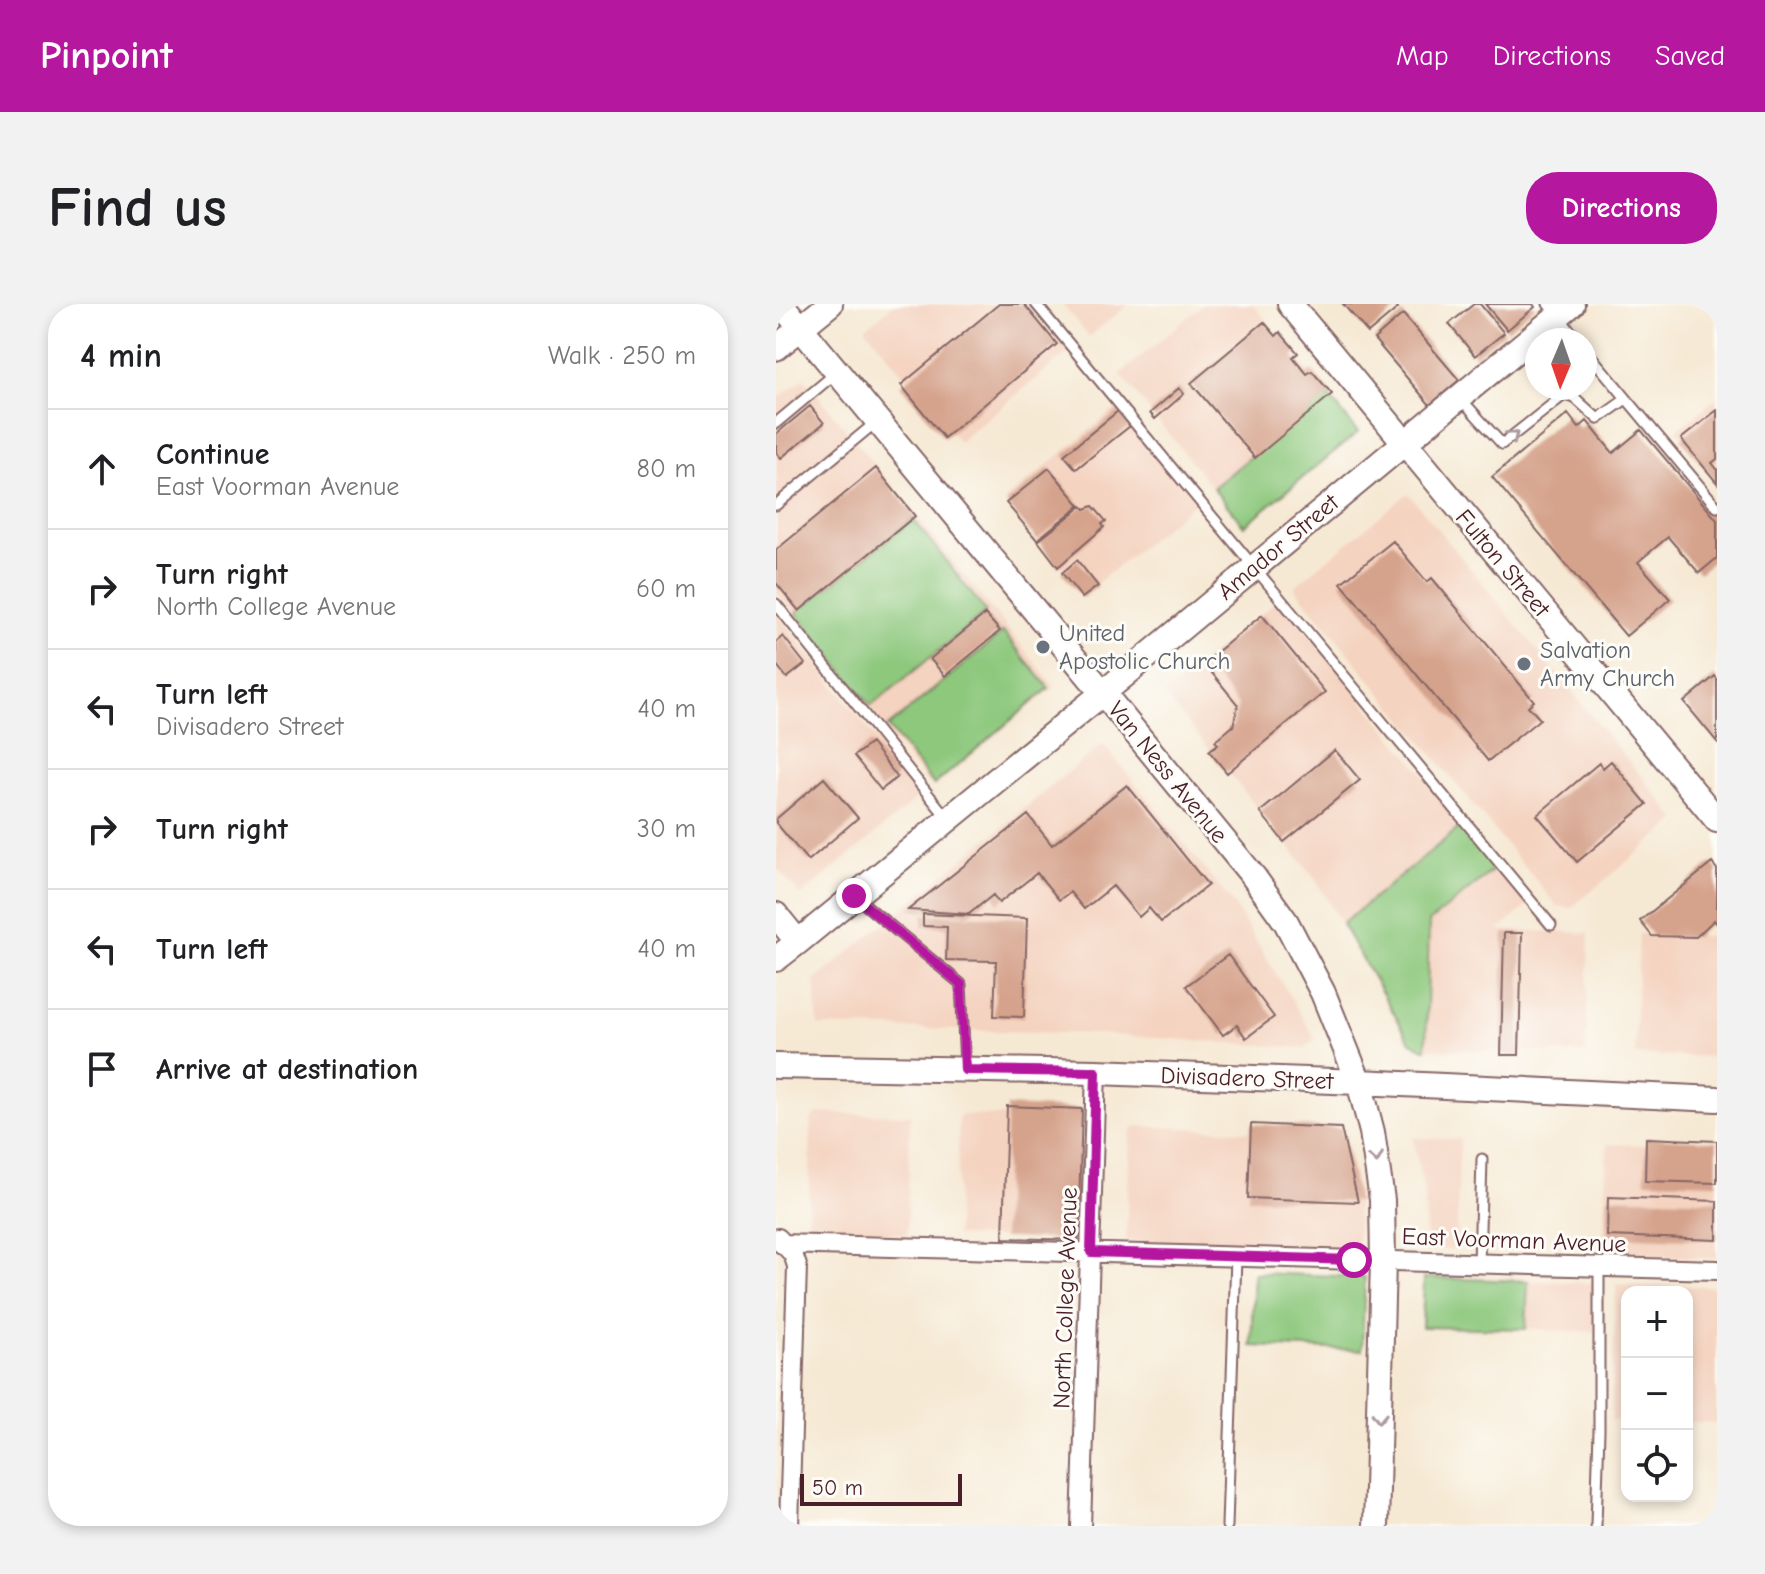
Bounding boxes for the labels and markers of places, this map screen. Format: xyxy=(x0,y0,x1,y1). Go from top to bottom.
place label: United Apostolic Church xyxy=(1059,619,1230,675)
place label: Salvation Army Church xyxy=(1540,636,1675,692)
marker: United Apostolic Church xyxy=(1034,638,1052,656)
marker: Salvation Army Church xyxy=(1515,655,1533,673)

